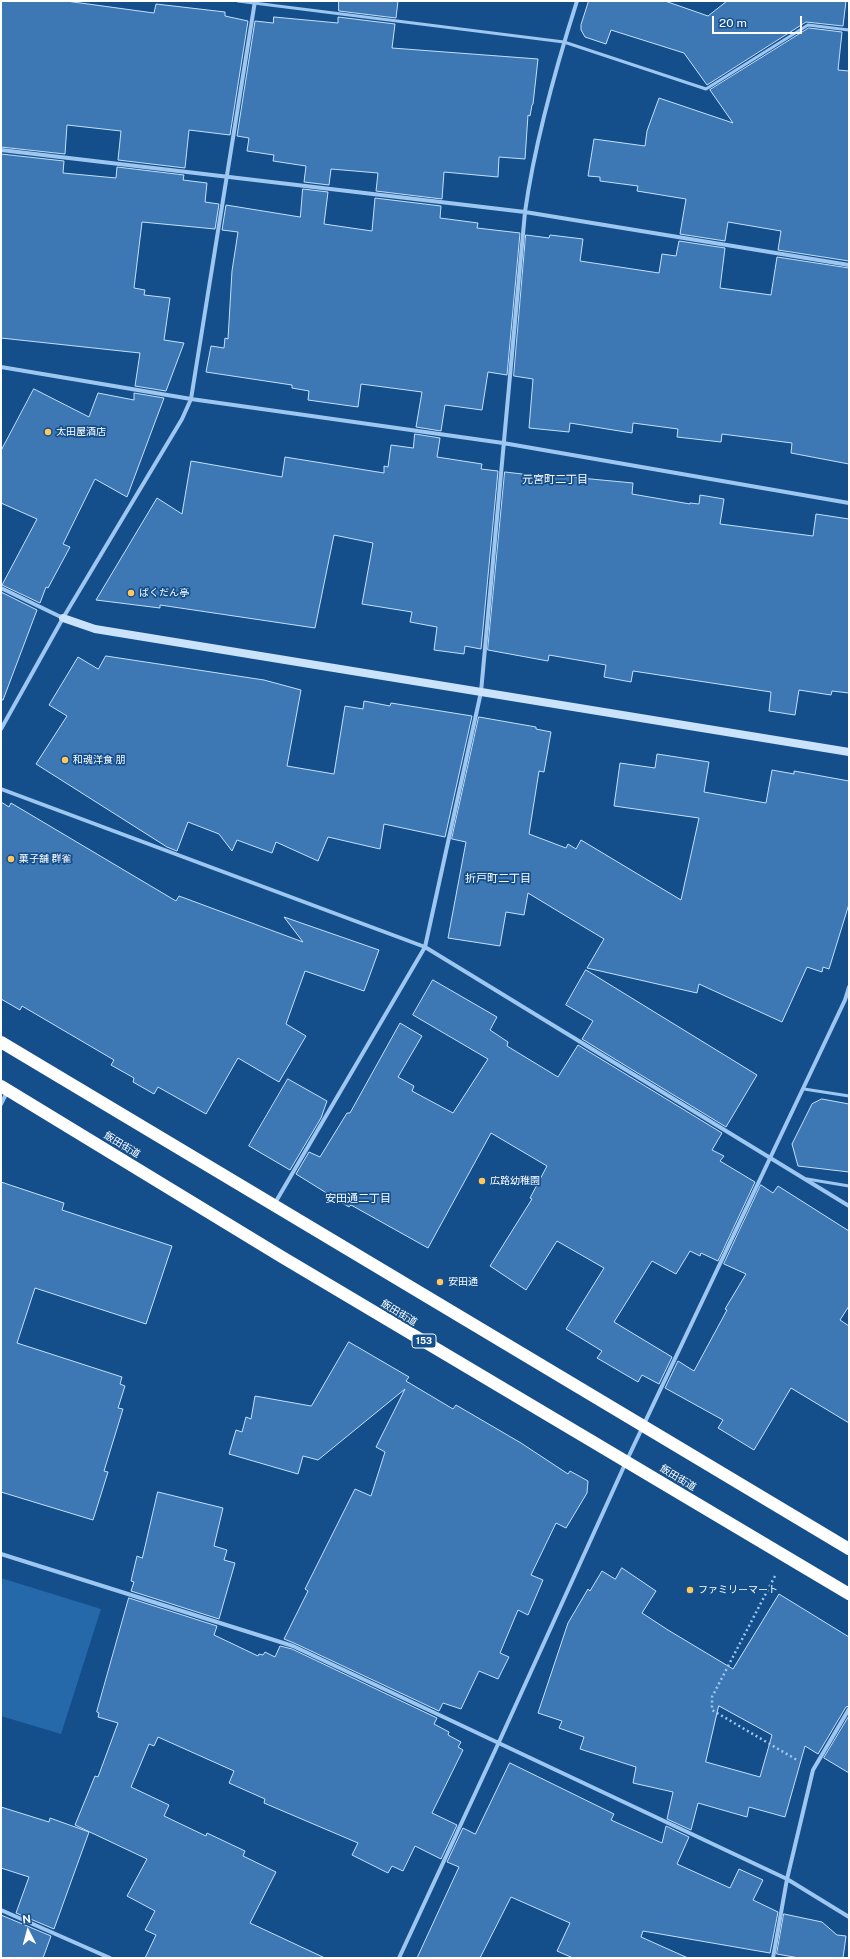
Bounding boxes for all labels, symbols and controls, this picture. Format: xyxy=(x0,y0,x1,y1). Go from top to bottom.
scale bar xyxy=(714,8,804,34)
text: 20 m xyxy=(719,16,747,30)
place label: 太田屋酒店 xyxy=(56,426,106,438)
marker: 太田屋酒店 xyxy=(43,427,53,437)
district label: 元宮町二丁目 xyxy=(522,473,588,487)
place label: ばくだん亭 xyxy=(139,587,189,599)
marker: ばくだん亭 xyxy=(126,588,136,598)
place label: 和魂洋食 朋 xyxy=(73,754,125,766)
marker: 和魂洋食 朋 xyxy=(60,755,70,765)
place label: 菓子舗 群雀 xyxy=(19,853,71,865)
marker: 菓子舗 群雀 xyxy=(6,854,16,864)
district label: 折戸町二丁目 xyxy=(465,872,531,886)
street label: 飯田街道 xyxy=(102,1130,142,1160)
place label: 広路幼稚園 xyxy=(490,1175,540,1187)
marker: 広路幼稚園 xyxy=(477,1176,487,1186)
district label: 安田通二丁目 xyxy=(325,1192,391,1206)
place label: 安田通 xyxy=(448,1276,478,1288)
marker: 安田通 xyxy=(435,1277,445,1287)
street label: 飯田街道 xyxy=(379,1298,419,1328)
road number: 153 xyxy=(412,1334,436,1348)
street label: 飯田街道 xyxy=(658,1463,698,1493)
place label: ファミリーマート xyxy=(698,1584,778,1596)
marker: ファミリーマート xyxy=(685,1585,695,1595)
north arrow xyxy=(8,1911,48,1951)
text: N xyxy=(22,1913,32,1925)

